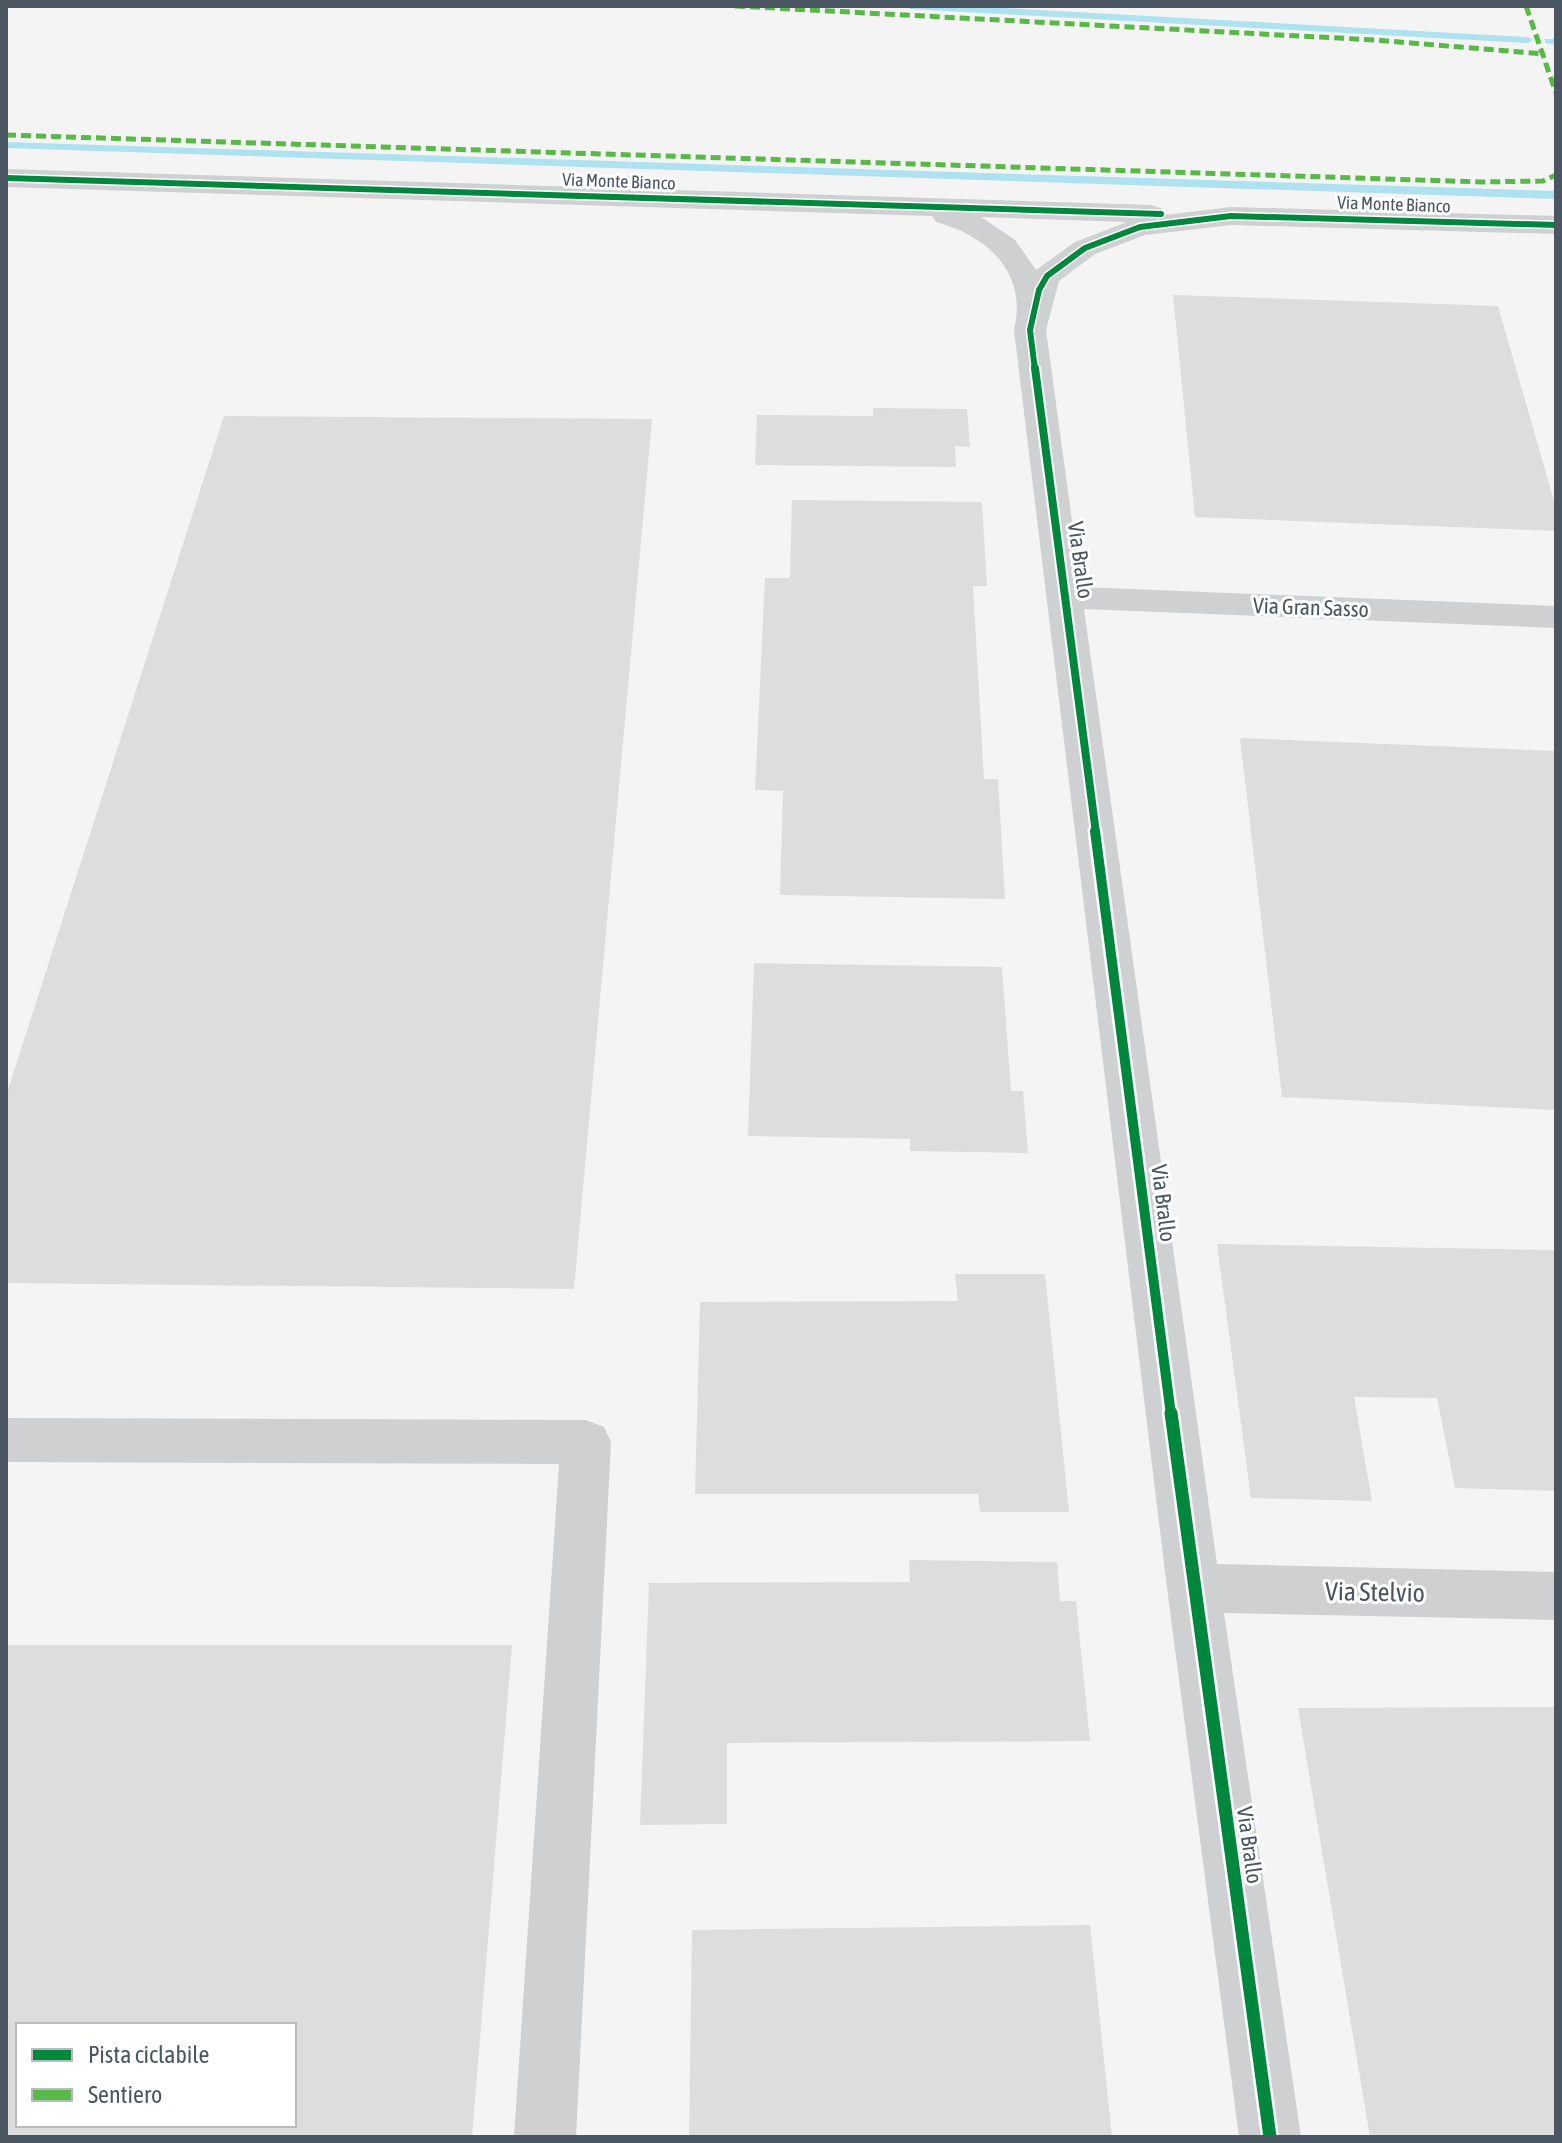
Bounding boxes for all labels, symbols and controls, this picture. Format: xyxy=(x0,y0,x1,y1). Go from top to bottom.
street label: Via Monte Bianco xyxy=(562,169,676,193)
street label: Via Monte Bianco xyxy=(1337,192,1451,216)
street label: Via Brallo xyxy=(1063,520,1099,600)
street label: Via Gran Sasso xyxy=(1253,592,1369,622)
street label: Via Brallo xyxy=(1146,1163,1182,1243)
street label: Via Stelvio xyxy=(1325,1576,1425,1608)
street label: Via Brallo xyxy=(1232,1805,1268,1885)
legend xyxy=(16,2023,296,2127)
text: Pista ciclabile xyxy=(88,2041,209,2068)
text: Sentiero xyxy=(88,2081,162,2108)

